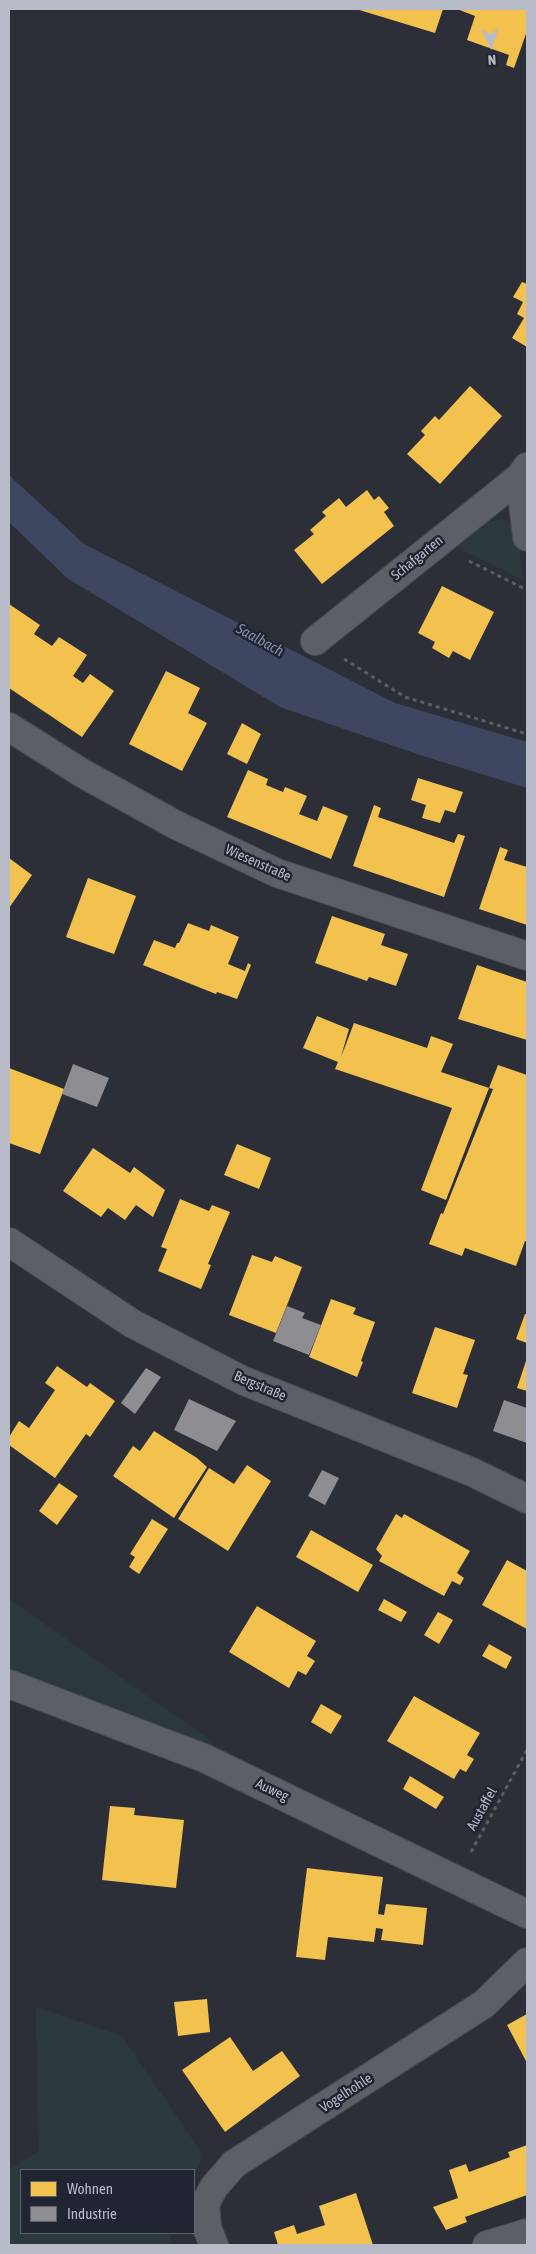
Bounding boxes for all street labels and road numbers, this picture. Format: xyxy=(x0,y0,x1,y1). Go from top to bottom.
street label: Schafgarten xyxy=(388,532,446,584)
street label: Wiesenstraße xyxy=(223,841,293,885)
street label: Bergstraße xyxy=(231,1368,289,1404)
street label: Auweg xyxy=(253,1775,291,1805)
street label: Austaffel xyxy=(463,1784,501,1834)
street label: Vogelhohle xyxy=(317,2070,375,2116)

